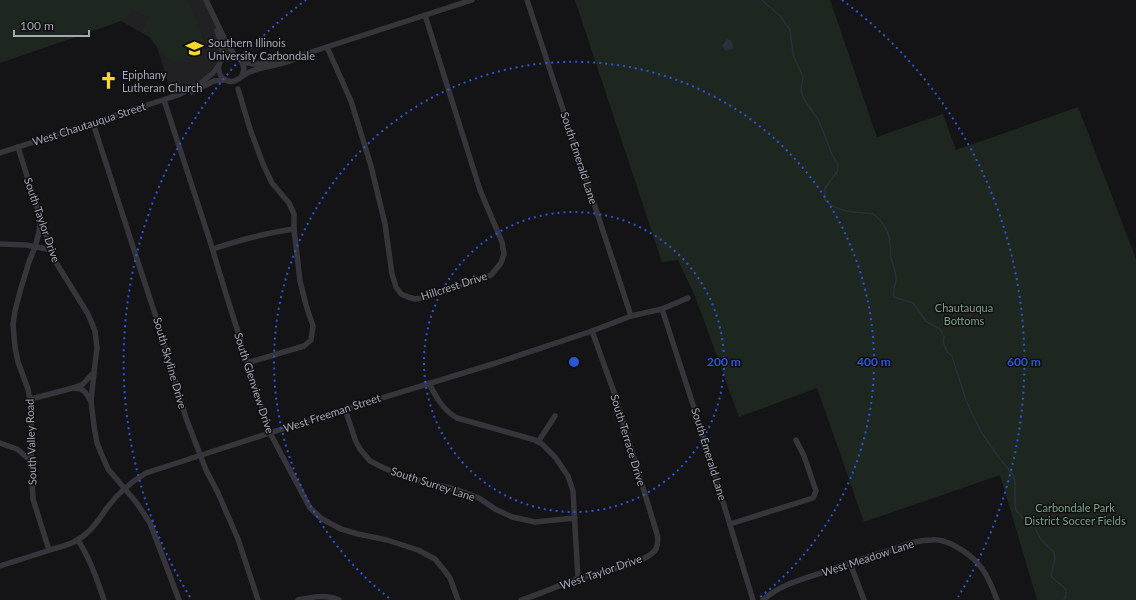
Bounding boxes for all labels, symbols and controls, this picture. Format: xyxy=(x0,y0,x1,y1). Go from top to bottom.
scale bar xyxy=(14,12,89,38)
text: 100 m xyxy=(20,18,54,33)
place label: Southern Illinois University Carbondale xyxy=(208,36,315,62)
school or university icon: Southern Illinois University Carbondale xyxy=(185,39,205,59)
place label: Epiphany Lutheran Church xyxy=(122,68,202,94)
church icon: Epiphany Lutheran Church xyxy=(99,71,119,91)
street label: West Chautauqua Street xyxy=(31,99,147,148)
street label: South Emerald Lane xyxy=(558,110,601,206)
street label: South Taylor Drive xyxy=(22,176,63,264)
street label: Hillcrest Drive xyxy=(419,269,489,302)
park label: Chautauqua Bottoms xyxy=(935,301,993,327)
street label: South Skyline Drive xyxy=(151,316,190,410)
street label: South Glenview Drive xyxy=(232,331,277,435)
text: 200 m xyxy=(707,354,741,369)
text: 400 m xyxy=(857,354,891,369)
text: 600 m xyxy=(1007,354,1041,369)
centre of rings xyxy=(567,355,581,369)
street label: West Freeman Street xyxy=(281,391,382,434)
street label: South Terrace Drive xyxy=(608,392,649,487)
street label: South Valley Road xyxy=(22,399,39,485)
street label: South Emerald Lane xyxy=(689,406,730,502)
street label: South Surrey Lane xyxy=(389,464,477,503)
park label: Carbondale Park District Soccer Fields xyxy=(1024,501,1126,527)
street label: West Meadow Lane xyxy=(820,536,916,579)
street label: West Taylor Drive xyxy=(558,551,644,592)

